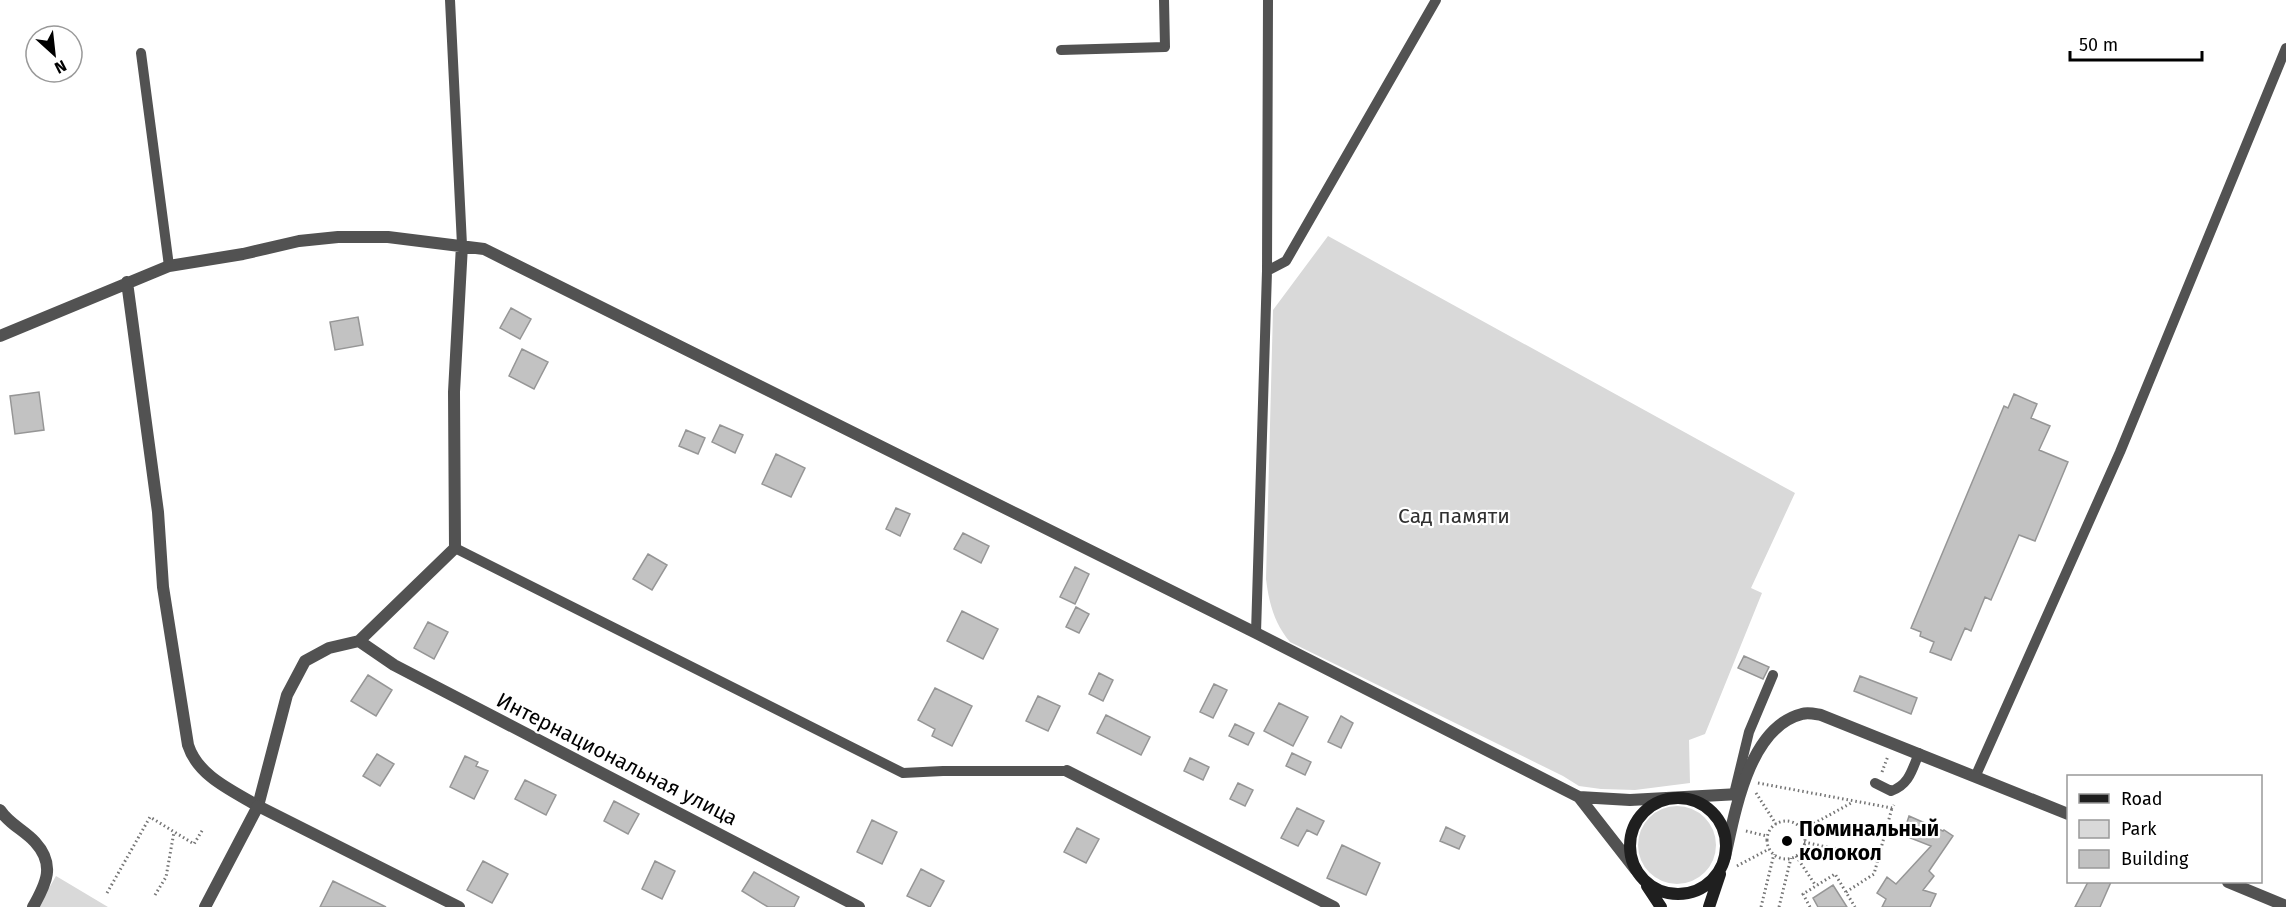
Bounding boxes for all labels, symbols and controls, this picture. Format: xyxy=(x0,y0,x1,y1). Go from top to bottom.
north arrow xyxy=(24,24,84,84)
scale bar xyxy=(2070,24,2202,62)
text: 50 m xyxy=(2079,34,2118,56)
text: N xyxy=(52,56,70,78)
park label: Сад памяти xyxy=(1398,503,1510,529)
street label: Интернациональная улица xyxy=(492,687,742,831)
legend xyxy=(2067,775,2262,883)
text: Road xyxy=(2121,788,2163,810)
place label: Поминальный колокол xyxy=(1799,816,1939,866)
text: Park xyxy=(2121,818,2157,840)
marker: Поминальный колокол xyxy=(1780,834,1794,848)
text: Building xyxy=(2121,848,2189,870)

